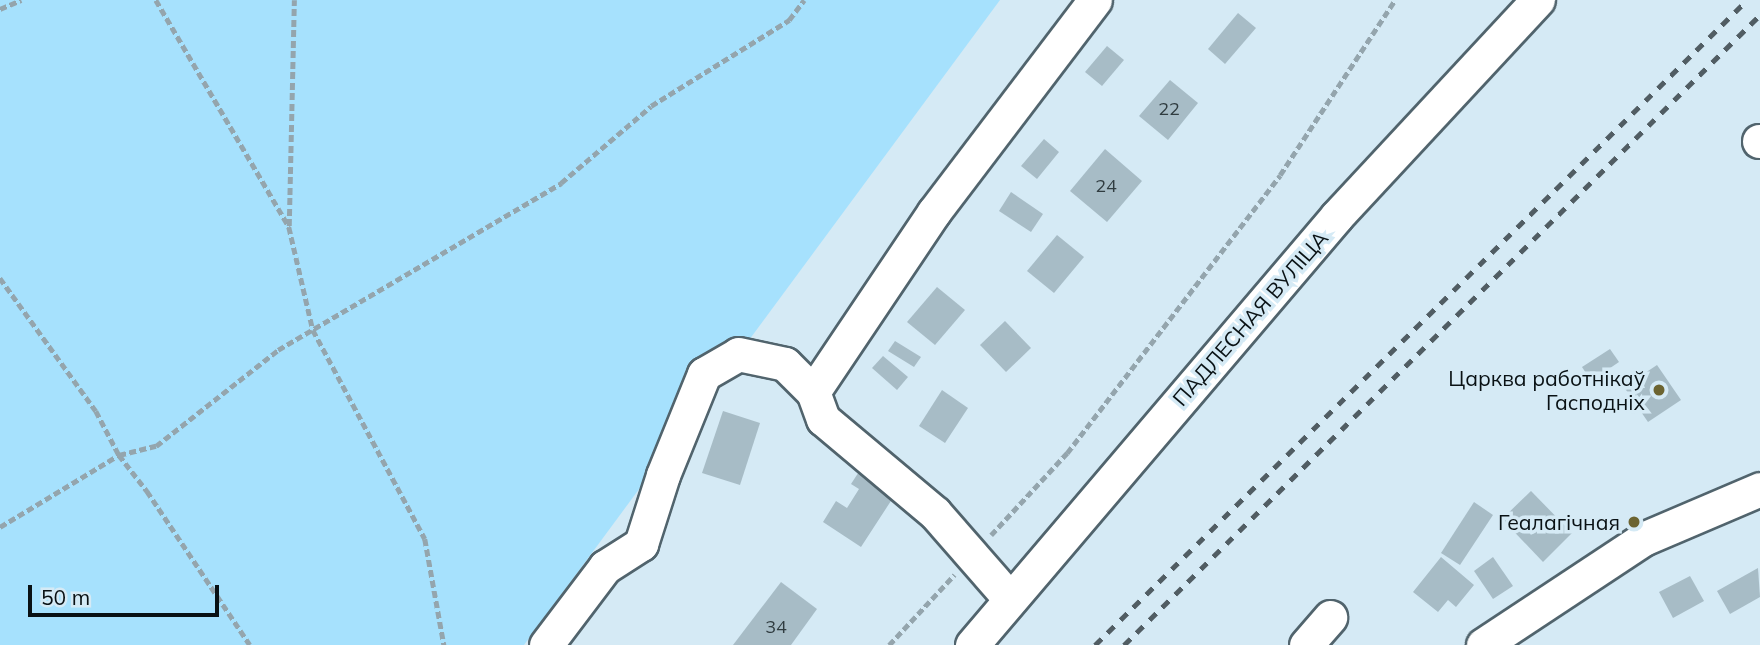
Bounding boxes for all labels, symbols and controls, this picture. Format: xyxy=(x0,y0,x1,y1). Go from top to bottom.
house number: 22 xyxy=(1158,98,1180,120)
house number: 24 xyxy=(1095,175,1117,197)
street label: ПАДЛЕСНАЯ ВУЛІЦА xyxy=(1167,225,1333,411)
place label: Царква работнікаў Гасподніх xyxy=(1448,365,1645,415)
marker: Царква работнікаў Гасподніх xyxy=(1651,382,1667,398)
place label: Геалагічная xyxy=(1498,509,1620,535)
marker: Геалагічная xyxy=(1626,514,1642,530)
scale bar xyxy=(32,572,222,616)
text: 50 m xyxy=(41,584,90,610)
house number: 34 xyxy=(765,616,787,638)

